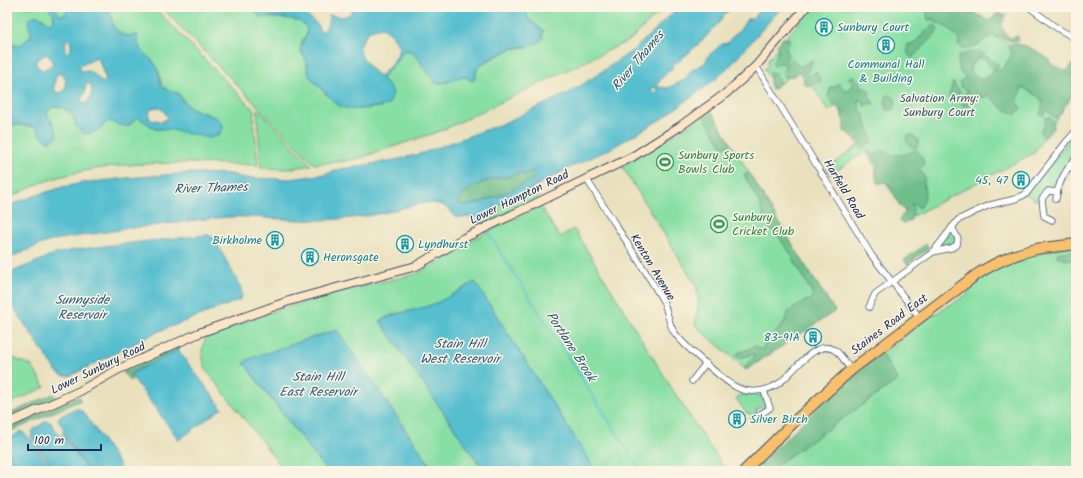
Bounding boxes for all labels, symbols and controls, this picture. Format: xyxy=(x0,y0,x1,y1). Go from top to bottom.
building icon: Sunbury Court xyxy=(814,17,834,37)
place label: Sunbury Court xyxy=(837,18,909,37)
water label: River Thames xyxy=(607,25,671,96)
building icon: Communal Hall & Building xyxy=(876,35,896,55)
place label: Communal Hall & Building xyxy=(848,55,924,88)
park label: Salvation Army: Sunbury Court xyxy=(899,89,979,122)
place label: Sunbury Sports Bowls Club xyxy=(678,146,754,179)
sports icon: Sunbury Sports Bowls Club xyxy=(655,152,675,172)
street label: Harfield Road xyxy=(818,156,870,224)
street label: Lower Hampton Road xyxy=(466,165,573,230)
building icon: 45, 47 xyxy=(1011,170,1031,190)
place label: 45, 47 xyxy=(975,171,1008,190)
water label: River Thames xyxy=(174,177,250,200)
place label: Sunbury Cricket Club xyxy=(732,208,795,241)
sports icon: Sunbury Cricket Club xyxy=(709,214,729,234)
building icon: Birkholme xyxy=(265,230,285,250)
street label: Kenton Avenue xyxy=(625,230,680,305)
place label: Birkholme xyxy=(212,231,263,250)
building icon: Lyndhurst xyxy=(395,234,415,254)
place label: Lyndhurst xyxy=(418,235,469,254)
building icon: Heronsgate xyxy=(300,247,320,267)
place label: Heronsgate xyxy=(323,248,379,267)
street label: Staines Road East xyxy=(847,289,932,360)
water label: Sunnyside Reservoir xyxy=(55,290,110,326)
water label: Portlane Brook xyxy=(540,308,602,388)
building icon: 83-91A xyxy=(803,327,823,347)
place label: 83-91A xyxy=(763,328,800,347)
water label: Stain Hill West Reservoir xyxy=(420,334,503,370)
street label: Lower Sunbury Road xyxy=(48,337,150,400)
water label: Stain Hill East Reservoir xyxy=(279,367,359,403)
building icon: Silver Birch xyxy=(727,409,747,429)
place label: Silver Birch xyxy=(750,410,808,429)
scale bar xyxy=(28,426,101,452)
text: 100 m xyxy=(34,431,65,450)

